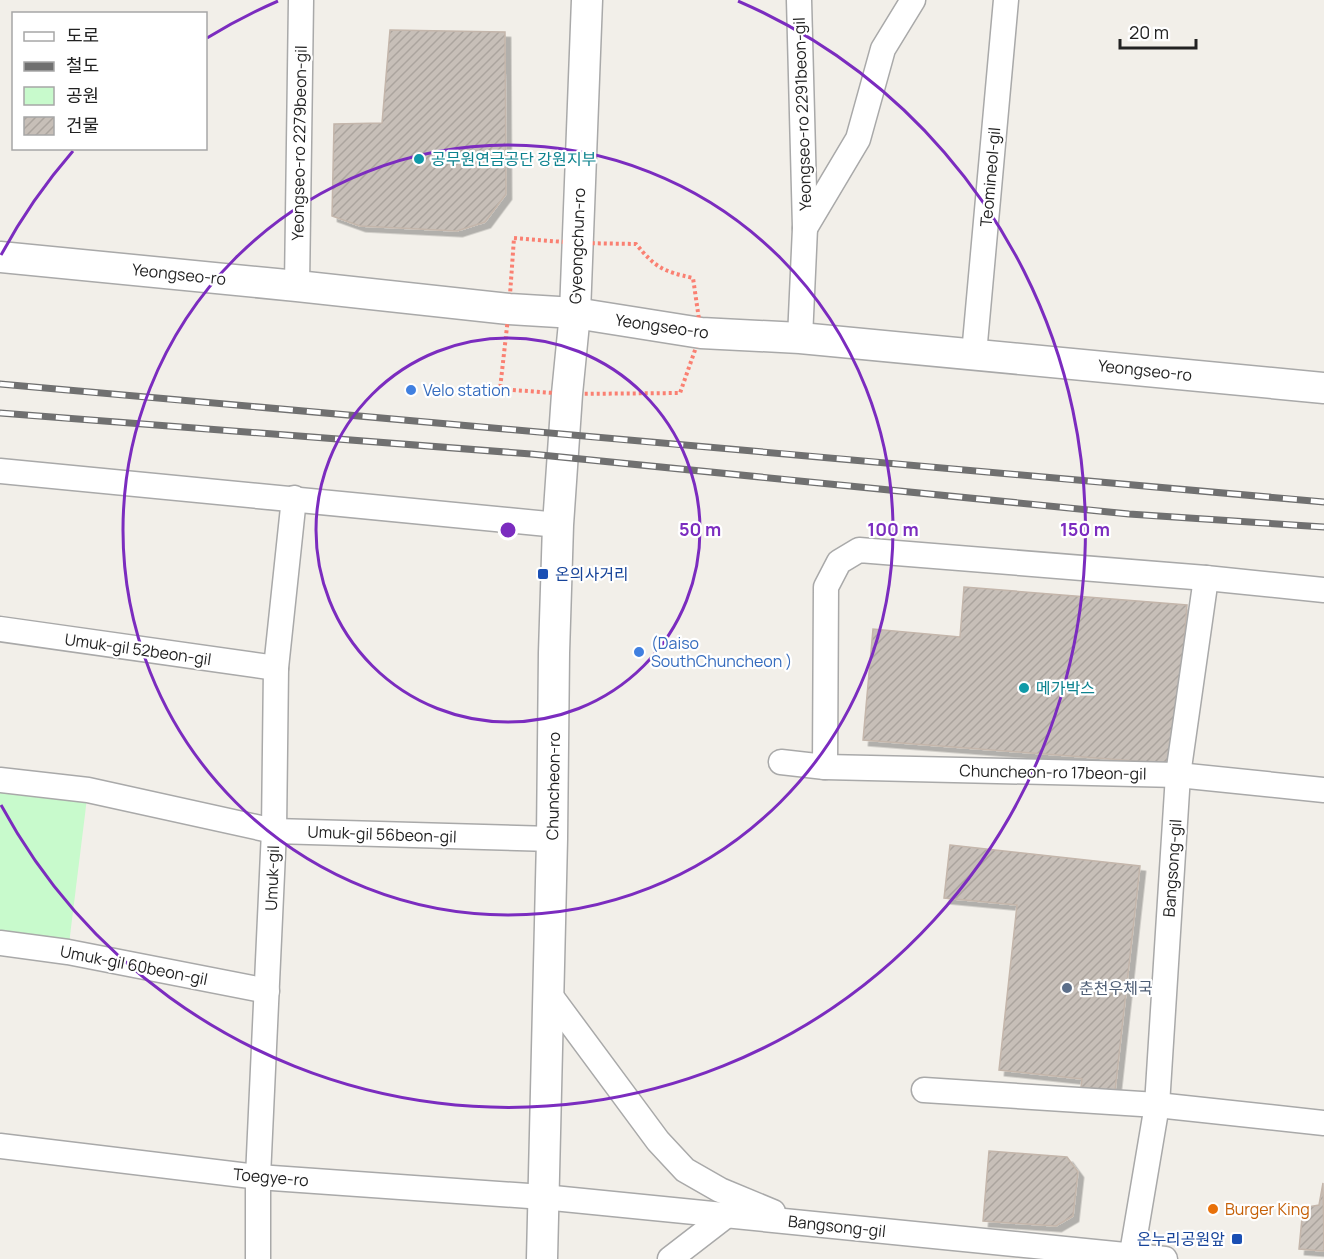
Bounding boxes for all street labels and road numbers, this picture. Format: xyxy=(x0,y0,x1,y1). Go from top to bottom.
street label: Yeongseo-ro 2291beon-gil xyxy=(788,17,816,211)
street label: Yeongseo-ro 2279beon-gil xyxy=(286,45,312,241)
street label: Teomineol-gil xyxy=(975,126,1005,228)
street label: Gyeongchun-ro xyxy=(564,187,590,305)
street label: Yeongseo-ro xyxy=(131,258,227,290)
street label: Yeongseo-ro xyxy=(614,309,710,343)
street label: Yeongseo-ro xyxy=(1097,354,1193,386)
street label: Umuk-gil 52beon-gil xyxy=(63,628,213,670)
street label: Chuncheon-ro xyxy=(541,732,565,840)
street label: Chuncheon-ro 17beon-gil xyxy=(959,759,1147,785)
street label: Bangsong-gil xyxy=(1158,818,1186,918)
street label: Umuk-gil 56beon-gil xyxy=(307,820,457,848)
street label: Umuk-gil xyxy=(260,845,284,911)
street label: Umuk-gil 60beon-gil xyxy=(58,940,210,990)
street label: Toegye-ro xyxy=(232,1163,310,1191)
street label: Bangsong-gil xyxy=(787,1210,887,1242)

